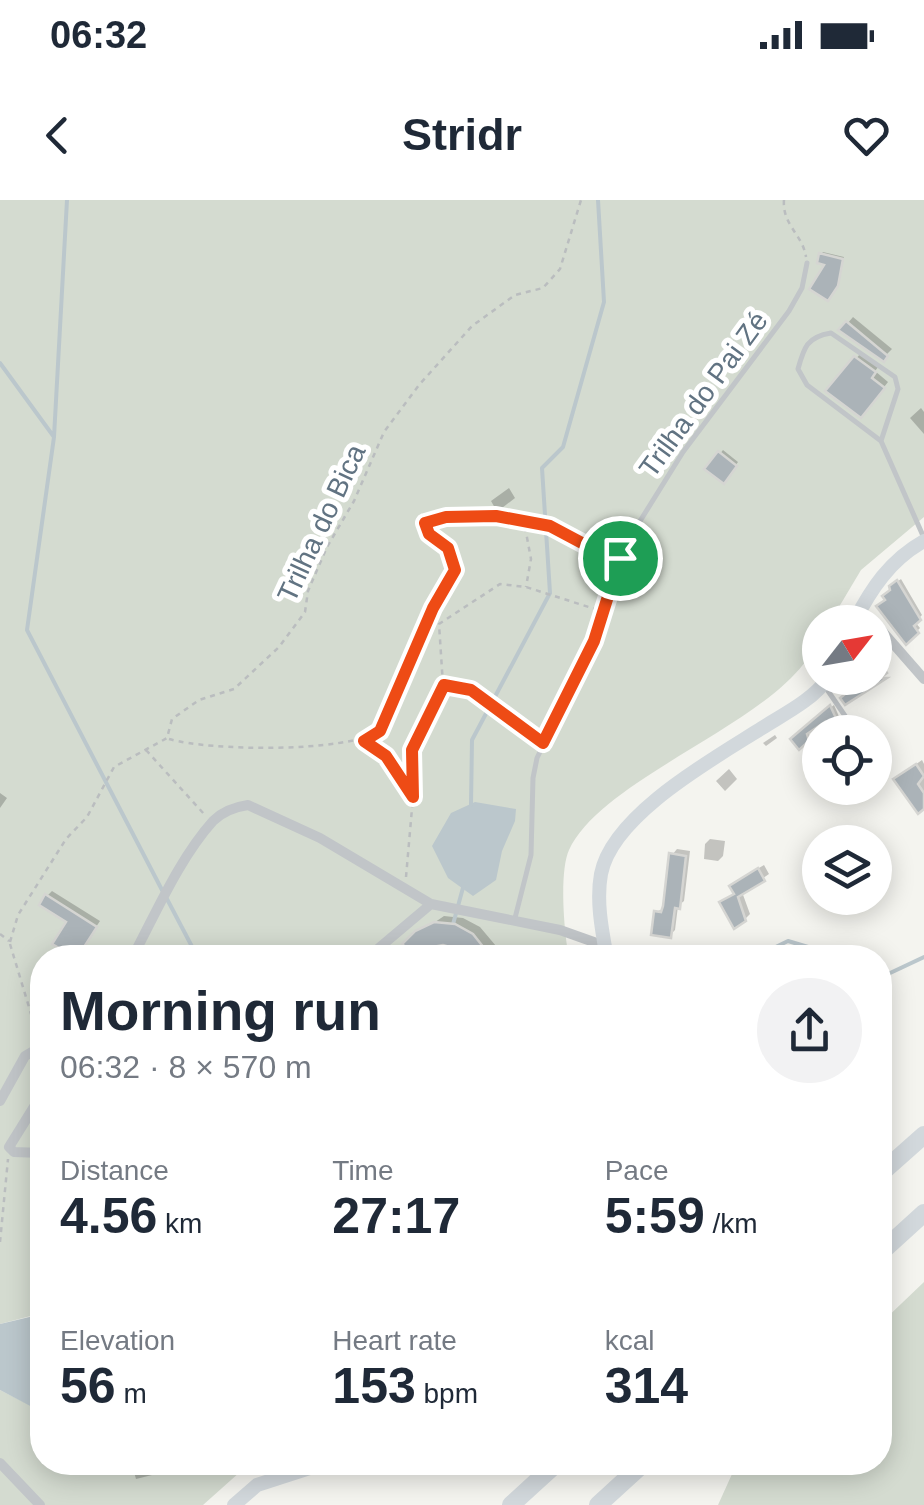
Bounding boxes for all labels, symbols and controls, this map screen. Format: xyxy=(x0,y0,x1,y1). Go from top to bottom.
text: 06:32 xyxy=(50,14,147,56)
icon: back xyxy=(30,108,85,163)
icon: heart xyxy=(839,108,894,163)
text: Stridr xyxy=(402,109,522,160)
street label: Trilha do Pai Zé xyxy=(633,306,774,483)
street label: Trilha do Bica xyxy=(271,439,372,607)
pin xyxy=(578,516,663,601)
icon: arrive xyxy=(593,531,648,586)
north arrow xyxy=(802,605,892,695)
map controls xyxy=(802,605,892,915)
button: locate xyxy=(802,715,892,805)
button: layers xyxy=(802,825,892,915)
button: share xyxy=(757,978,862,1083)
text: Morning run xyxy=(60,980,381,1042)
text: 06:32 · 8 × 570 m xyxy=(60,1049,312,1085)
text: Distance xyxy=(60,1155,169,1186)
text: Time xyxy=(332,1155,394,1186)
text: Pace xyxy=(605,1155,668,1186)
text: 4.56 xyxy=(60,1188,157,1244)
text: 27:17 xyxy=(332,1188,460,1244)
text: 5:59 xyxy=(605,1188,705,1244)
text: km xyxy=(157,1208,202,1239)
text: /km xyxy=(705,1208,758,1239)
text: Elevation xyxy=(60,1325,175,1356)
text: Heart rate xyxy=(332,1325,457,1356)
text: kcal xyxy=(605,1325,654,1356)
text: 56 xyxy=(60,1358,116,1414)
text: 153 xyxy=(332,1358,416,1414)
text: 314 xyxy=(605,1358,688,1414)
text: m xyxy=(116,1378,147,1409)
text: bpm xyxy=(416,1378,478,1409)

